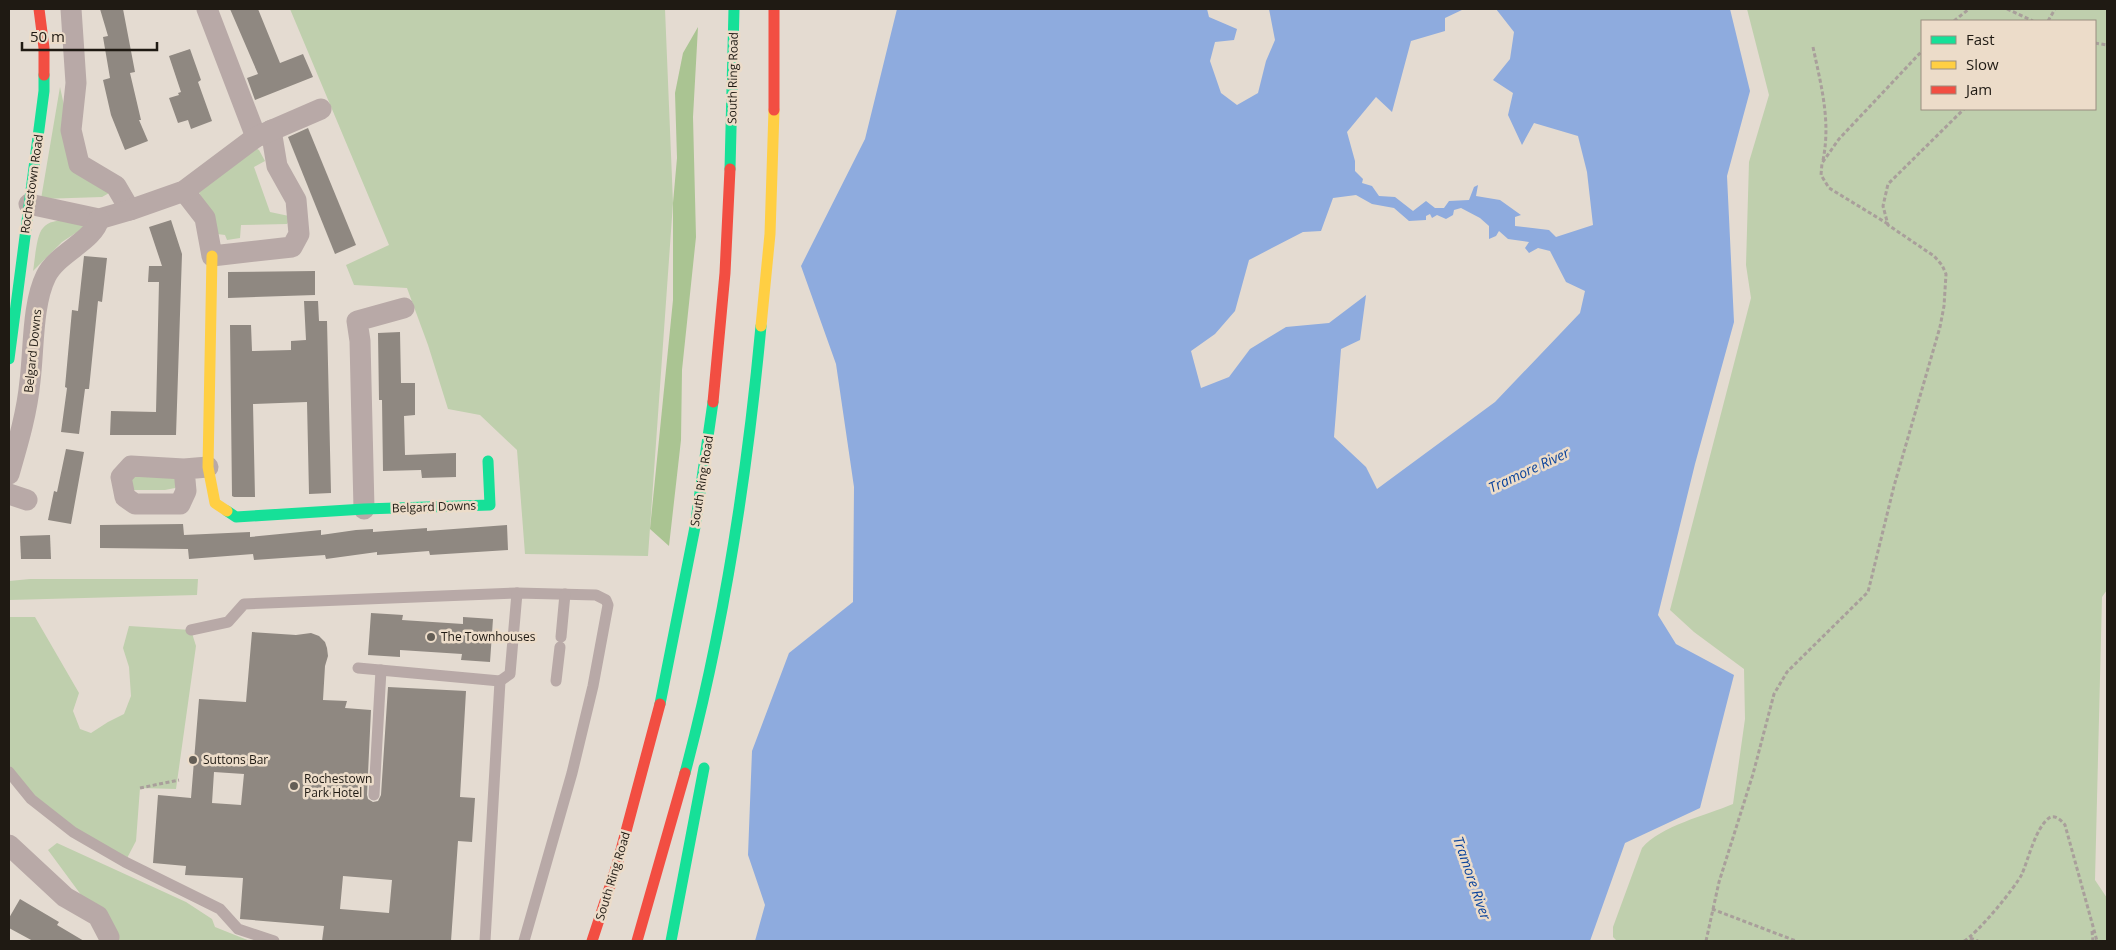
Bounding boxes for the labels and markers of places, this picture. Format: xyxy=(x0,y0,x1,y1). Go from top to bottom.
place label: The Townhouses xyxy=(441,628,536,645)
marker: The Townhouses xyxy=(425,631,437,643)
place label: Suttons Bar xyxy=(203,751,268,768)
marker: Suttons Bar xyxy=(187,754,199,766)
place label: Rochestown Park Hotel xyxy=(304,770,372,801)
marker: Rochestown Park Hotel xyxy=(288,780,300,792)

